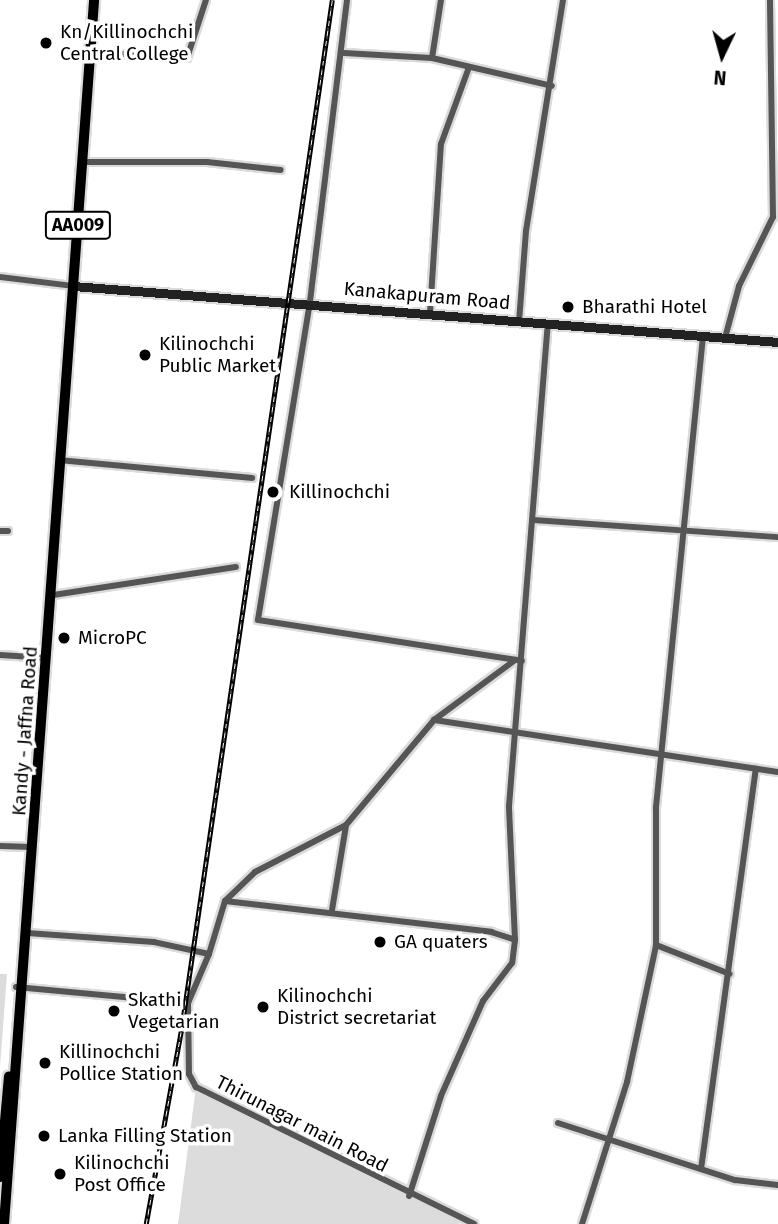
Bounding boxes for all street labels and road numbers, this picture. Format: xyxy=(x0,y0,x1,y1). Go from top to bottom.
road number: AA009 xyxy=(45,210,111,240)
street label: Kanakapuram Road xyxy=(343,277,511,315)
street label: Kandy - Jaffna Road xyxy=(8,645,42,817)
street label: Thirunagar main Road xyxy=(212,1071,392,1177)

